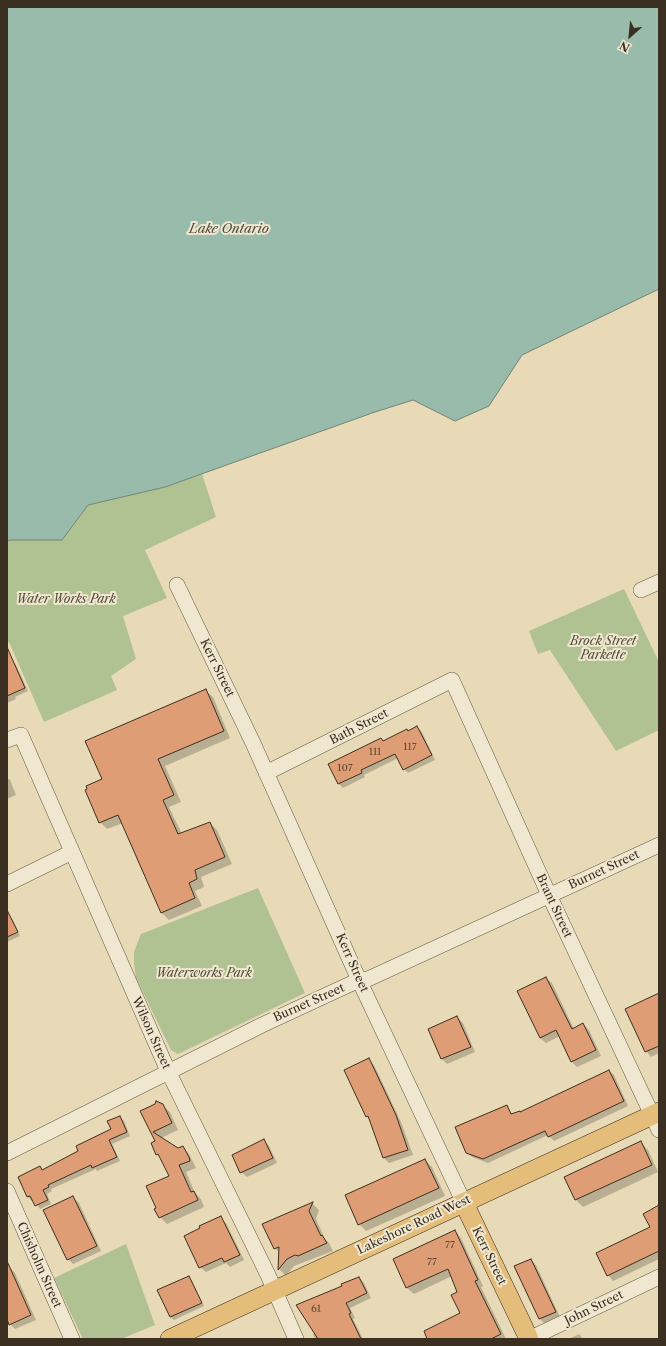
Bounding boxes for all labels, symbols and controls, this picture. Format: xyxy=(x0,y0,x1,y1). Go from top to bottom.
north arrow xyxy=(610,16,650,56)
text: N xyxy=(617,38,632,55)
water label: Lake Ontario xyxy=(189,221,269,237)
park label: Water Works Park xyxy=(16,593,116,607)
park label: Brock Street Parkette xyxy=(570,635,636,663)
street label: Kerr Street xyxy=(197,637,237,699)
street label: Bath Street xyxy=(327,706,391,748)
house number: 117 xyxy=(403,741,417,753)
house number: 111 xyxy=(369,746,381,758)
house number: 107 xyxy=(337,762,353,774)
street label: Burnet Street xyxy=(566,847,642,893)
street label: Brant Street xyxy=(533,872,575,940)
street label: Kerr Street xyxy=(333,931,371,995)
park label: Waterworks Park xyxy=(156,967,252,981)
street label: Burnet Street xyxy=(271,981,347,1025)
street label: Wilson Street xyxy=(129,995,173,1071)
street label: Lakeshore Road West xyxy=(355,1192,473,1258)
street label: Chisholm Street xyxy=(14,1220,64,1310)
street label: Kerr Street xyxy=(469,1225,509,1287)
house number: 77 xyxy=(445,1239,455,1251)
house number: 77 xyxy=(427,1256,437,1268)
street label: John Street xyxy=(562,1288,626,1328)
house number: 61 xyxy=(311,1303,321,1315)

